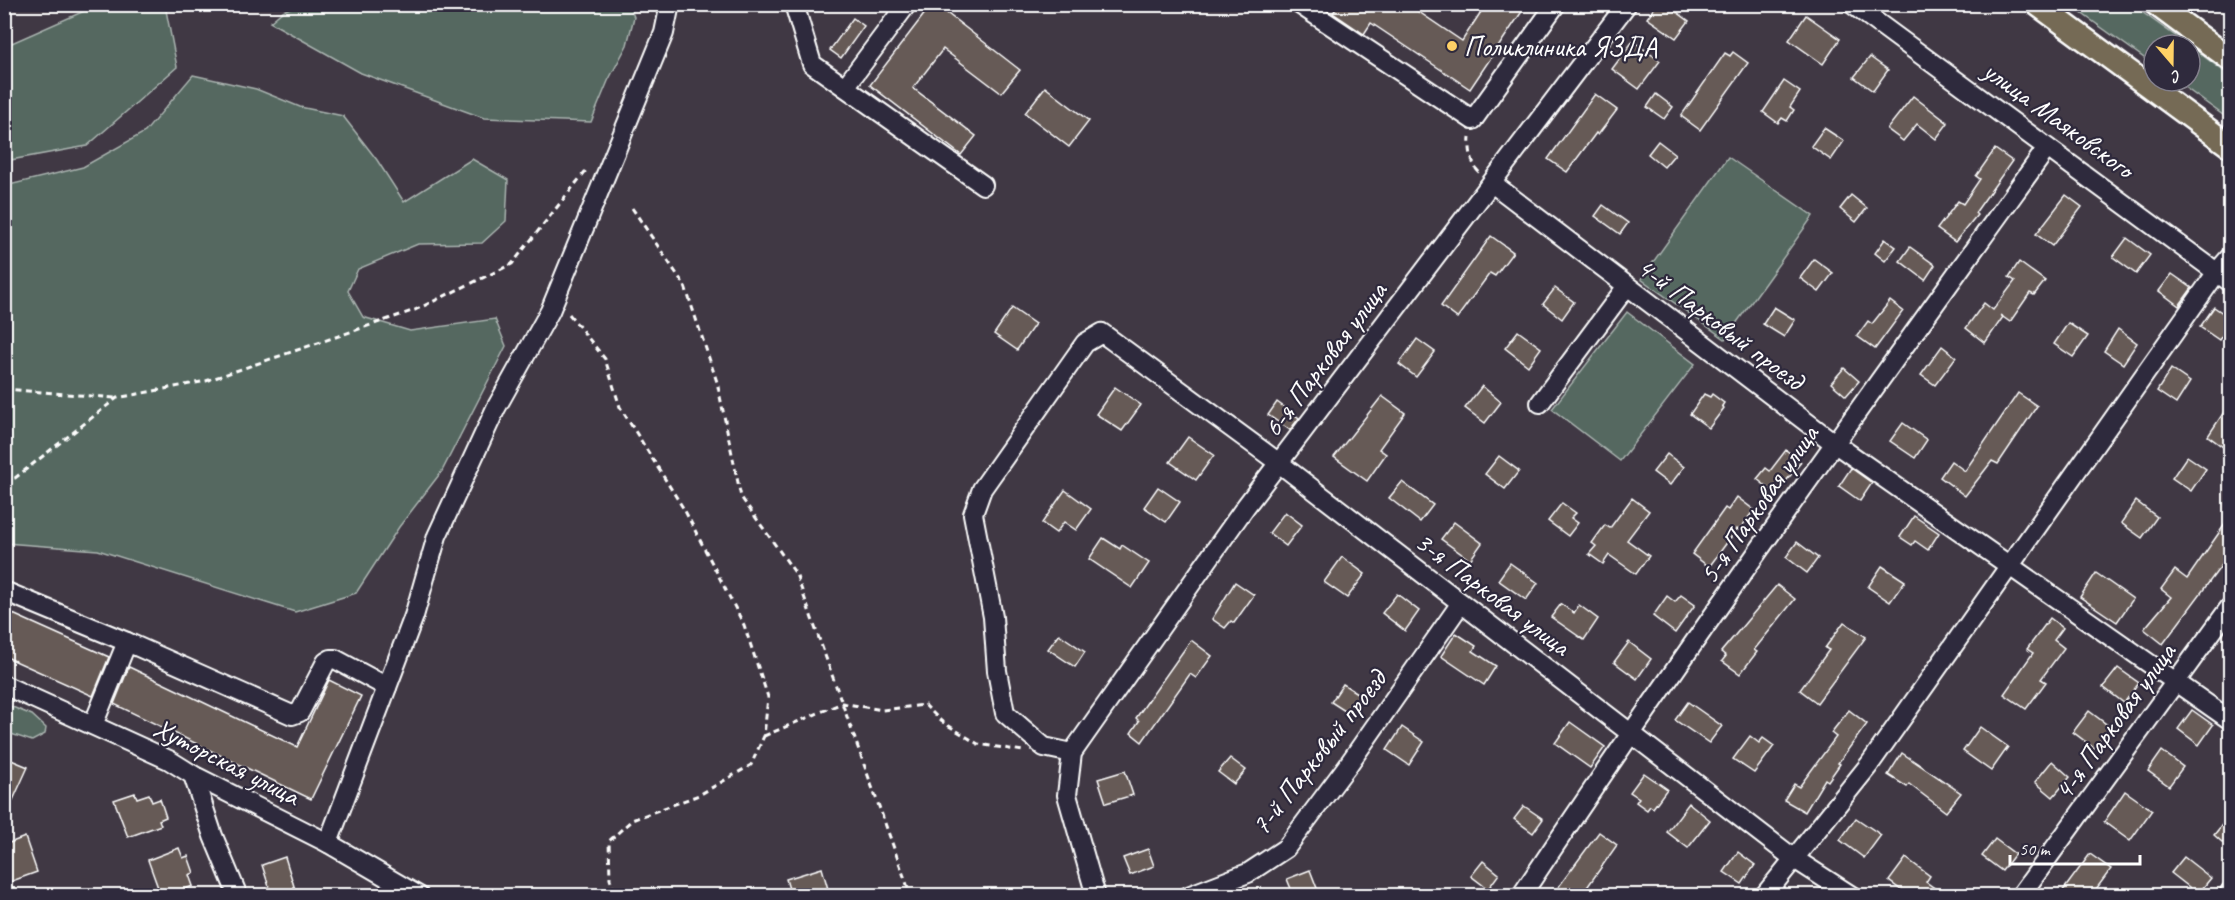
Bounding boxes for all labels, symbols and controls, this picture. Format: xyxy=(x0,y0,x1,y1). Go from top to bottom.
place label: Поликлиника ЯЗДА xyxy=(1464,29,1658,64)
north arrow xyxy=(2142,33,2202,93)
marker: Поликлиника ЯЗДА xyxy=(1445,39,1459,53)
street label: улица Маяковского xyxy=(1975,52,2143,188)
text: С xyxy=(2168,65,2184,88)
street label: 4-й Парковый проезд xyxy=(1630,249,1814,399)
street label: 6-я Парковая улица xyxy=(1255,273,1395,444)
street label: 5-я Парковая улица xyxy=(1691,417,1827,590)
street label: 3-я Парковая улица xyxy=(1408,524,1579,664)
street label: 4-я Парковая улица xyxy=(2046,635,2184,807)
street label: 7-й Парковый проезд xyxy=(1243,660,1396,842)
street label: Хуторская улица xyxy=(148,710,307,814)
scale bar xyxy=(2010,828,2140,866)
text: 50 m xyxy=(2019,838,2052,860)

